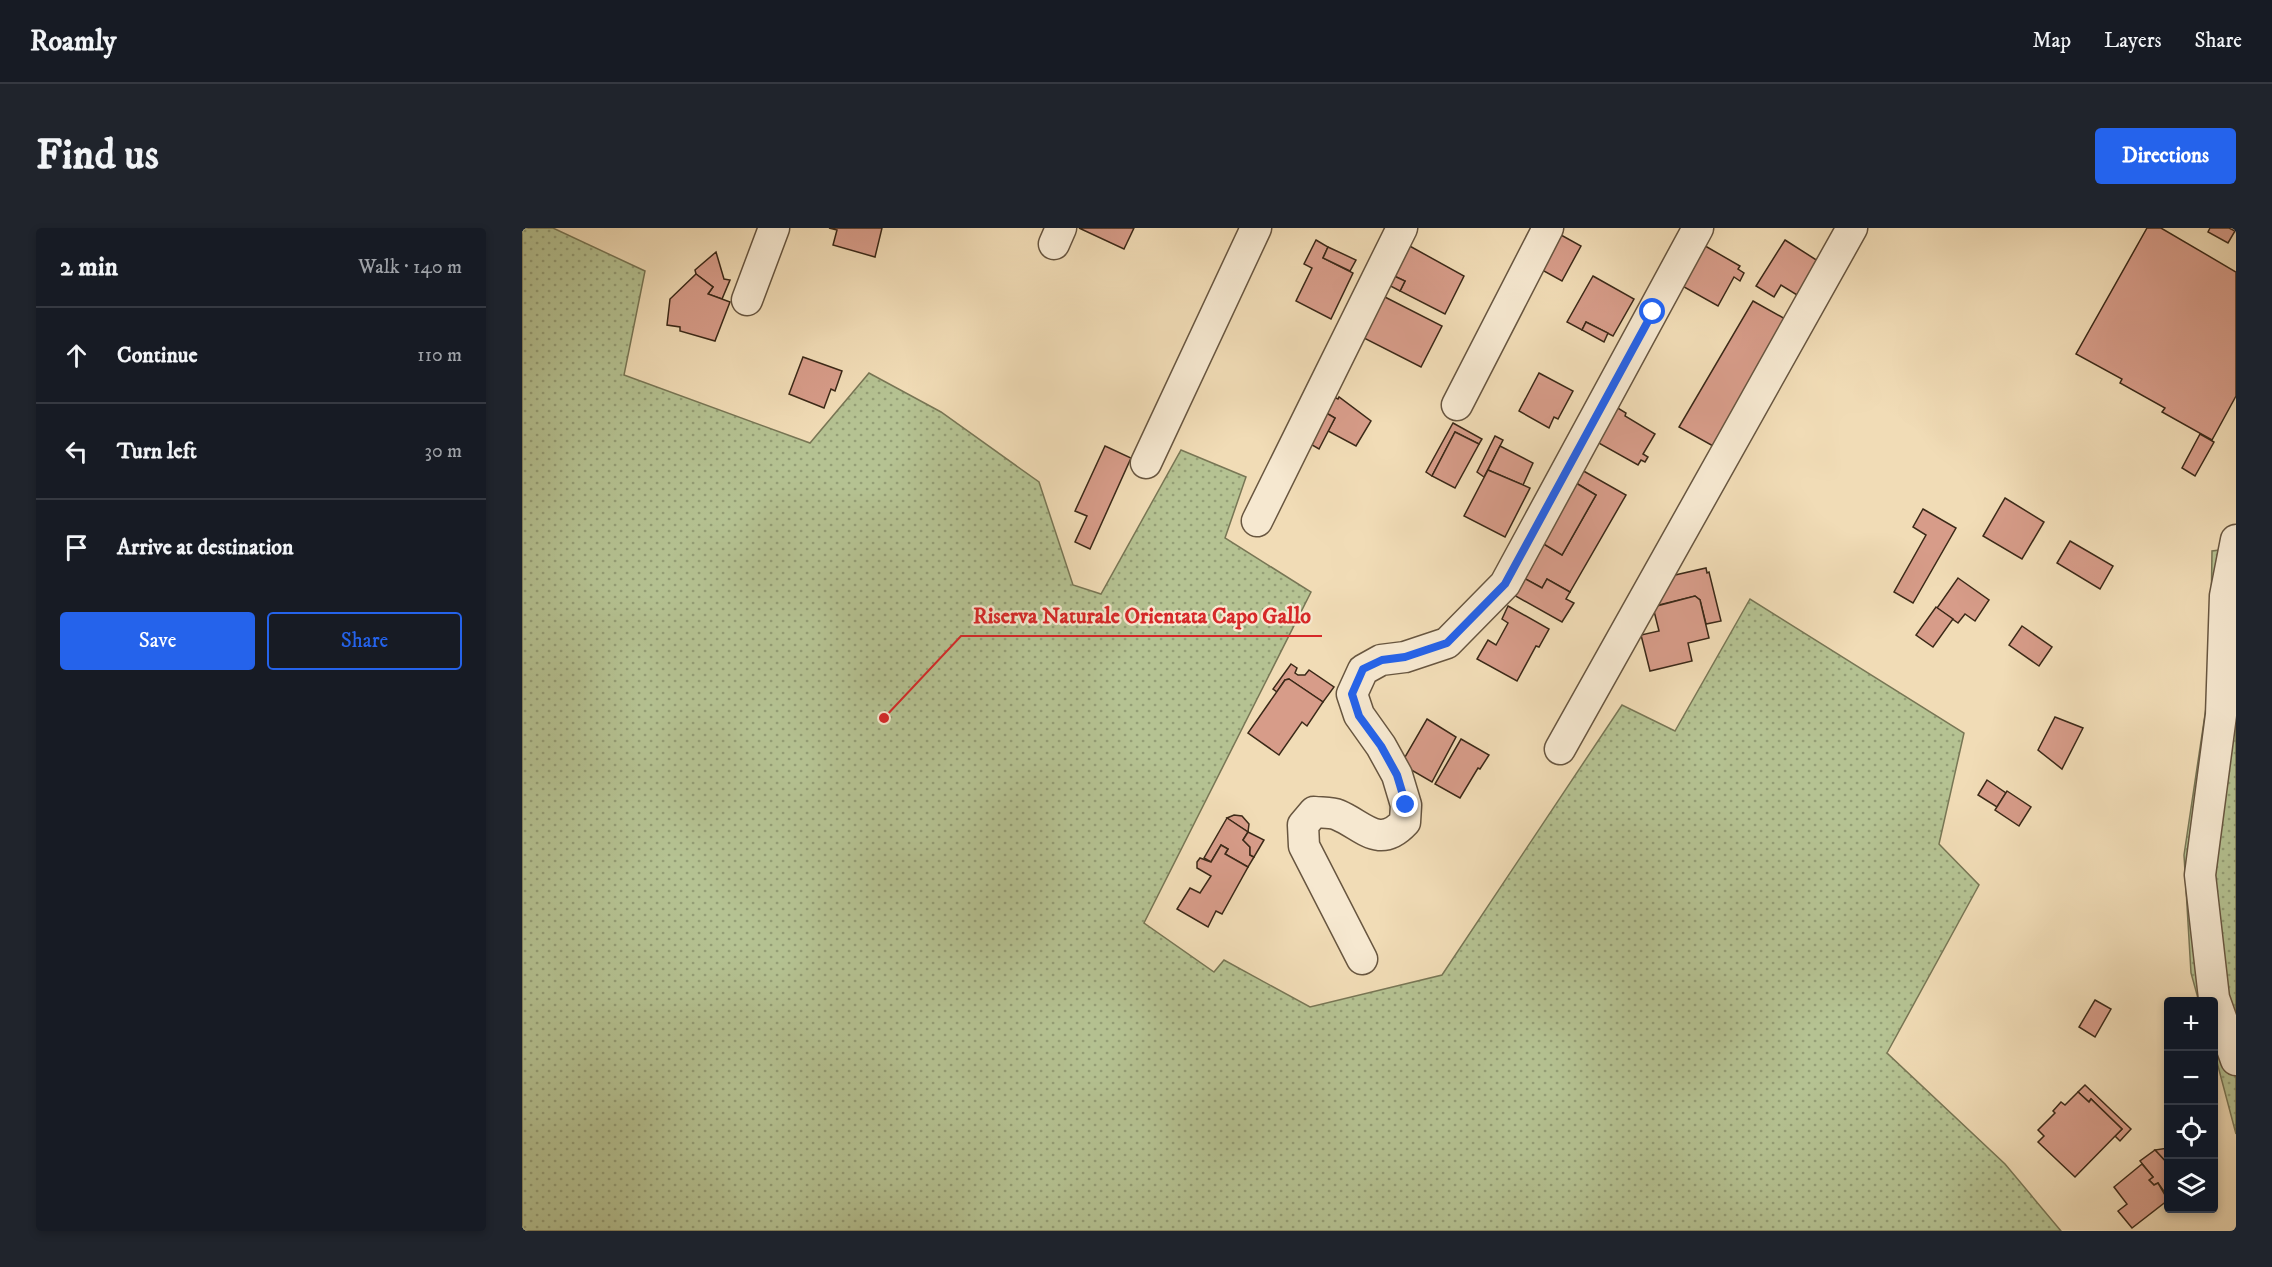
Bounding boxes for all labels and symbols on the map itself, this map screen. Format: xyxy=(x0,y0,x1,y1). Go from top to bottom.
route start xyxy=(1639,298,1665,324)
callout: Riserva Naturale Orientata Capo Gallo xyxy=(961,596,1322,636)
text: Riserva Naturale Orientata Capo Gallo xyxy=(973,603,1311,630)
route end xyxy=(1392,791,1418,817)

